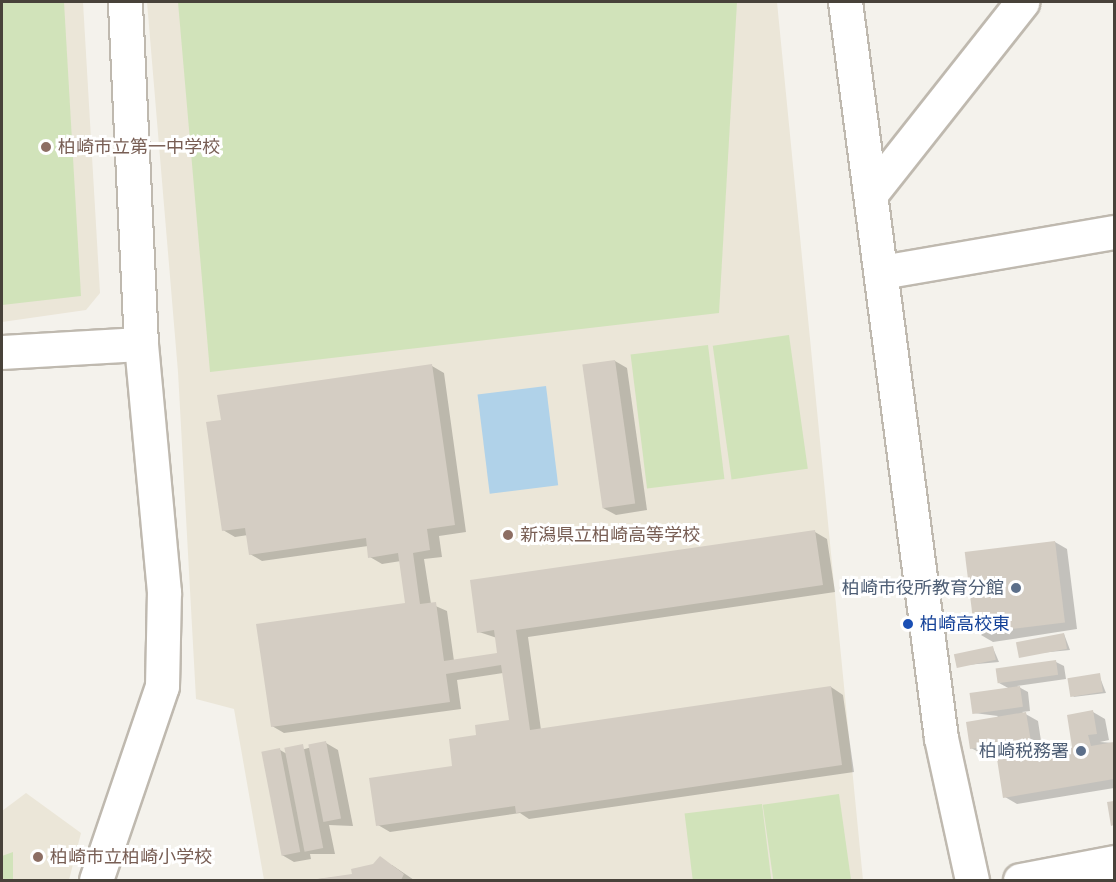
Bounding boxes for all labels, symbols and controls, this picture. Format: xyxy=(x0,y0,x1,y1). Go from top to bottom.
place label: 柏崎市立第一中学校 xyxy=(58,136,220,158)
marker: 柏崎市立第一中学校 xyxy=(39,140,53,154)
place label: 新潟県立柏崎高等学校 xyxy=(520,524,700,546)
marker: 新潟県立柏崎高等学校 xyxy=(501,528,515,542)
place label: 柏崎市役所教育分館 xyxy=(842,577,1004,599)
marker: 柏崎市役所教育分館 xyxy=(1009,581,1023,595)
place label: 柏崎高校東 xyxy=(920,613,1010,635)
marker: 柏崎高校東 xyxy=(901,617,915,631)
place label: 柏崎税務署 xyxy=(979,740,1069,762)
marker: 柏崎税務署 xyxy=(1074,744,1088,758)
place label: 柏崎市立柏崎小学校 xyxy=(50,846,212,868)
marker: 柏崎市立柏崎小学校 xyxy=(31,850,45,864)

